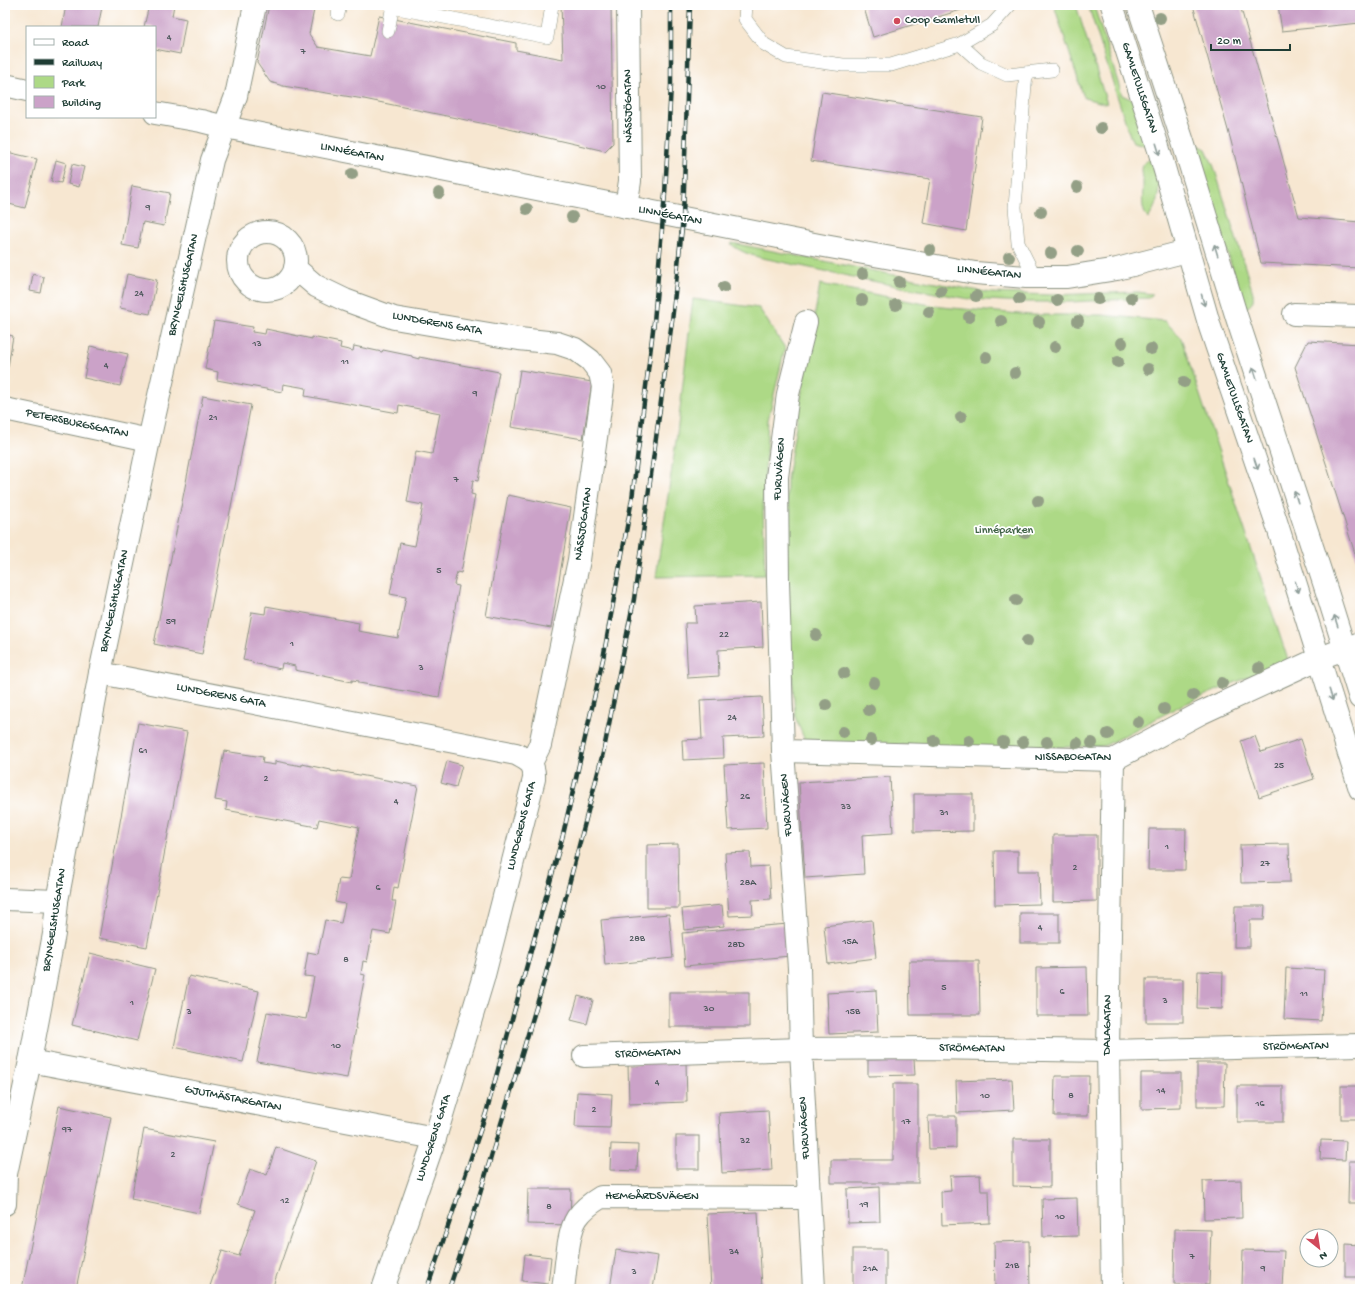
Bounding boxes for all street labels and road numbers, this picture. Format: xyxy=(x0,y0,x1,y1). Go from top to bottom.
street label: GAMLETULLSGATAN xyxy=(1118,41,1160,135)
street label: NÄSSJÖGATAN xyxy=(621,69,637,143)
street label: LINNÉGATAN xyxy=(319,140,385,166)
street label: LINNÉGATAN xyxy=(637,203,703,229)
street label: BRYNGELSHUSGATAN xyxy=(165,232,203,338)
street label: LINNÉGATAN xyxy=(956,263,1022,283)
street label: LUNDGRENS GATA xyxy=(391,309,484,339)
street label: GAMLETULLSGATAN xyxy=(1212,351,1256,445)
street label: PETERSBURGSGATAN xyxy=(23,406,130,442)
street label: FURUVÄGEN xyxy=(771,437,789,502)
street label: NÄSSJÖGATAN xyxy=(572,486,596,562)
street label: BRYNGELSHUSGATAN xyxy=(97,548,133,654)
street label: LUNDGRENS GATA xyxy=(175,680,268,712)
street label: NISSABOGATAN xyxy=(1035,751,1111,765)
street label: FURUVÄGEN xyxy=(778,773,796,838)
street label: LUNDGRENS GATA xyxy=(504,779,540,872)
street label: BRYNGELSHUSGATAN xyxy=(40,867,70,974)
street label: DALAGATAN xyxy=(1100,994,1116,1056)
street label: STRÖMGATAN xyxy=(1263,1039,1329,1055)
street label: STRÖMGATAN xyxy=(939,1041,1005,1057)
street label: STRÖMGATAN xyxy=(615,1046,681,1062)
street label: GJUTMÄSTARGATAN xyxy=(183,1083,283,1115)
street label: LUNDGRENS GATA xyxy=(413,1092,455,1183)
street label: FURUVÄGEN xyxy=(796,1096,814,1161)
street label: HEMGÅRDSVÄGEN xyxy=(605,1189,699,1204)

